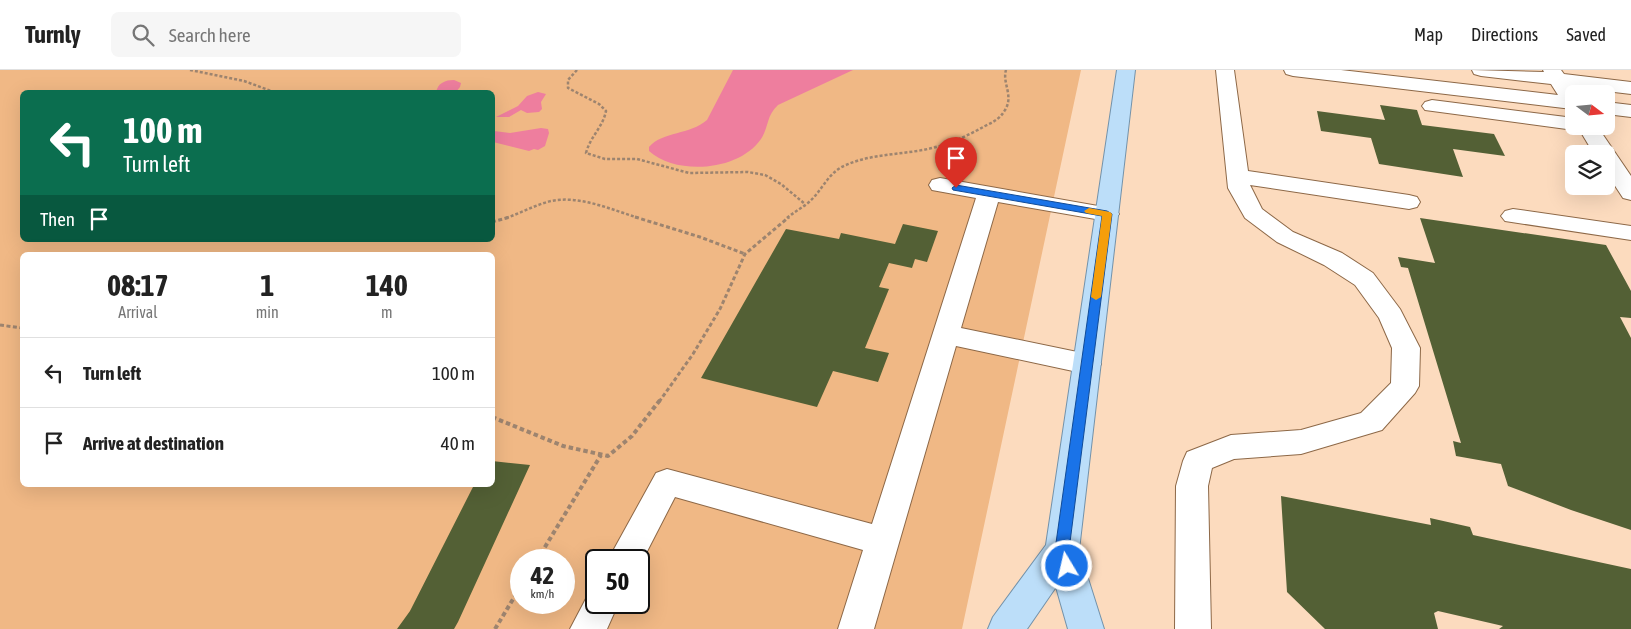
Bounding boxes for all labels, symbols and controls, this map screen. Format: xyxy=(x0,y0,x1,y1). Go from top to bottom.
search box xyxy=(111,12,461,57)
text: Turnly xyxy=(25,21,81,48)
icon: search xyxy=(129,21,157,49)
text: Search here xyxy=(169,24,251,46)
text: Map xyxy=(1414,24,1443,45)
text: Directions xyxy=(1471,24,1538,45)
text: Saved xyxy=(1566,24,1606,45)
north arrow xyxy=(1565,85,1615,135)
map controls xyxy=(1565,85,1615,195)
icon: left xyxy=(40,110,105,175)
text: 100 m xyxy=(123,110,202,150)
pin xyxy=(935,137,977,188)
icon: arrive xyxy=(942,144,970,172)
button: layers xyxy=(1565,145,1615,195)
text: Turn left xyxy=(123,151,190,177)
icon: arrive xyxy=(85,205,113,233)
text: Then xyxy=(40,208,75,230)
text: 08:17 xyxy=(107,268,169,302)
text: 1 xyxy=(260,268,274,302)
text: 140 xyxy=(366,268,408,302)
text: Arrival xyxy=(118,303,157,321)
text: min xyxy=(256,303,279,321)
text: m xyxy=(381,303,393,321)
icon: left xyxy=(40,359,68,387)
text: Turn left xyxy=(83,362,141,384)
text: 100 m xyxy=(432,362,475,384)
icon: arrive xyxy=(40,429,68,457)
text: Arrive at destination xyxy=(83,432,224,454)
text: 40 m xyxy=(441,432,475,454)
position arrow xyxy=(1040,539,1092,591)
speed limit sign: 50 xyxy=(585,549,650,614)
text: 42 xyxy=(531,561,554,589)
text: km/h xyxy=(531,587,554,601)

